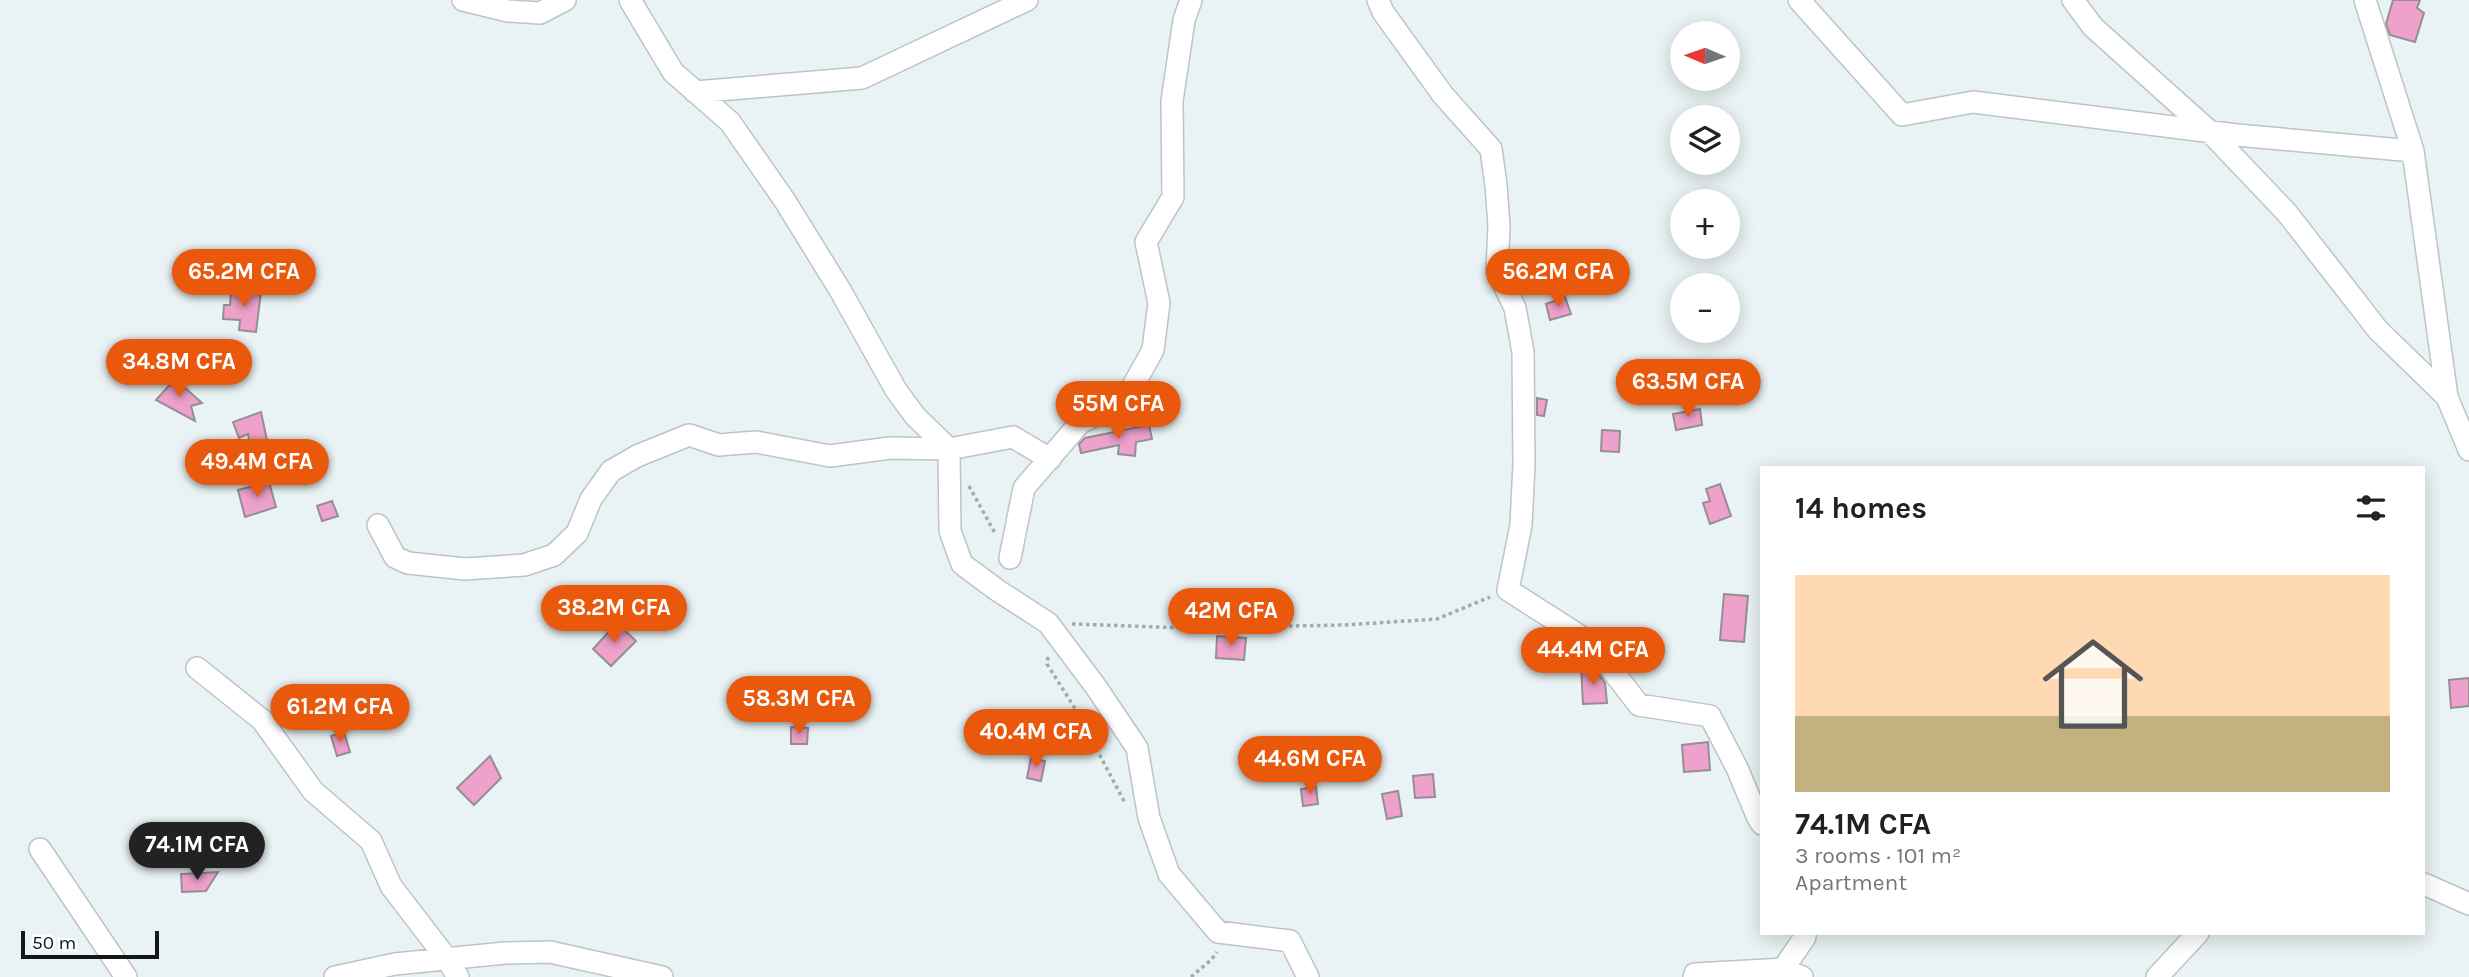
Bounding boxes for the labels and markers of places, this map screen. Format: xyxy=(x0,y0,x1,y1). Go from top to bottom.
pin: 65.2M CFA xyxy=(164,250,324,309)
pin: 56.2M CFA xyxy=(1478,250,1638,309)
pin: 34.8M CFA xyxy=(99,340,259,399)
pin: 63.5M CFA xyxy=(1608,360,1768,419)
pin: 55M CFA xyxy=(1053,382,1183,441)
pin: 49.4M CFA xyxy=(177,440,337,499)
pin: 38.2M CFA xyxy=(534,586,694,645)
pin: 42M CFA xyxy=(1166,588,1296,648)
pin: 44.4M CFA xyxy=(1513,628,1673,687)
pin: 58.3M CFA xyxy=(719,676,879,736)
pin: 61.2M CFA xyxy=(260,684,420,744)
pin: 40.4M CFA xyxy=(956,710,1116,769)
pin: 44.6M CFA xyxy=(1230,736,1390,796)
pin: 74.1M CFA xyxy=(117,822,277,882)

